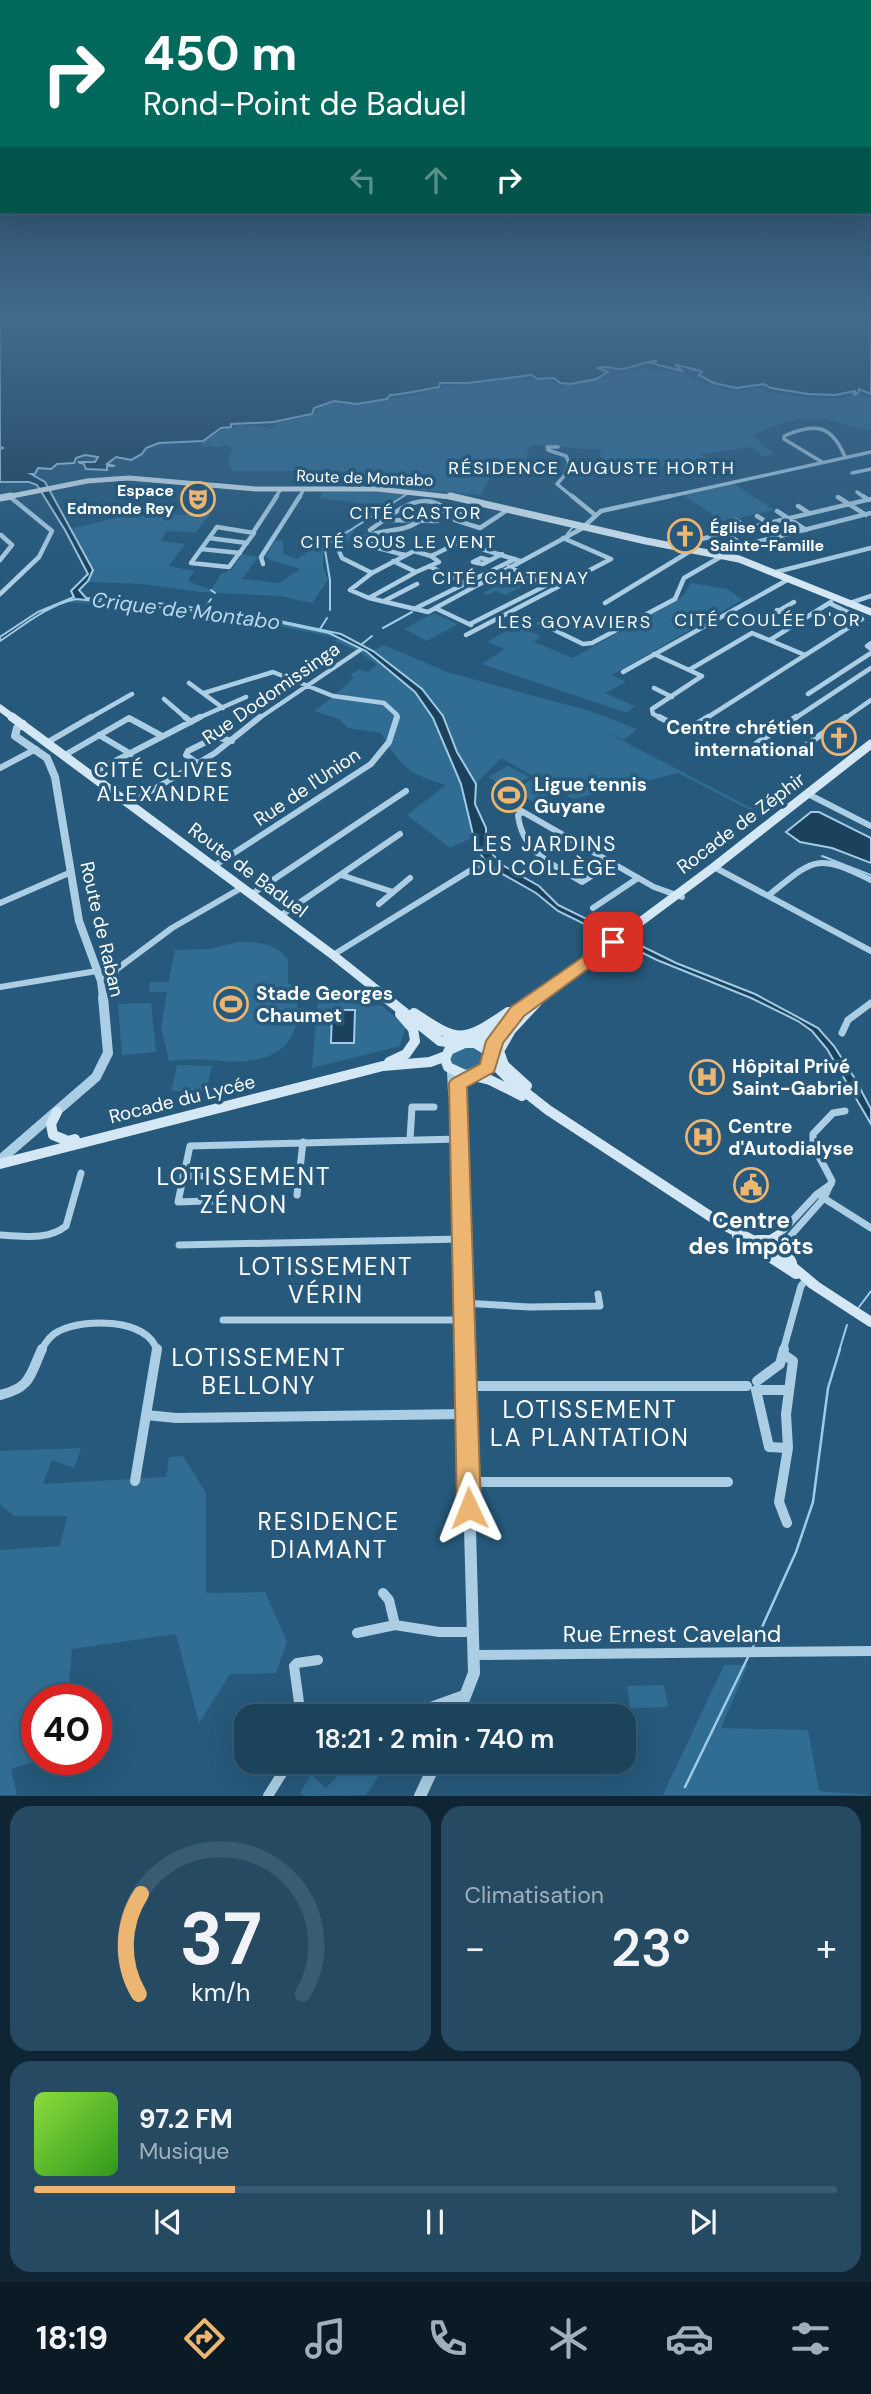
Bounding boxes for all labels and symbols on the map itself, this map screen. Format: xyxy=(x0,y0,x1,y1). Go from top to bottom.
district label: RÉSIDENCE AUGUSTE HORTH xyxy=(448,456,736,480)
street label: Route de Montabo xyxy=(296,465,434,491)
place label: Espace Edmonde Rey xyxy=(67,480,174,519)
theatre icon: Espace Edmonde Rey xyxy=(179,480,217,518)
district label: CITÉ CASTOR xyxy=(350,501,482,525)
church icon: Église de la Sainte-Famille xyxy=(666,517,704,555)
place label: Église de la Sainte-Famille xyxy=(710,517,824,556)
district label: CITÉ SOUS LE VENT xyxy=(301,530,497,554)
district label: CITÉ CHATENAY xyxy=(432,566,590,590)
water label: Crique de Montabo xyxy=(90,586,282,636)
district label: CITÉ COULÉE D'OR xyxy=(674,608,862,632)
district label: LES GOYAVIERS xyxy=(498,610,652,634)
street label: Rue Dodomissinga xyxy=(197,636,345,750)
place label: Centre chrétien international xyxy=(666,715,814,762)
church icon: Centre chrétien international xyxy=(820,719,858,757)
street label: Rue de l'Union xyxy=(249,742,365,832)
district label: CITÉ CLIVES ALEXANDRE xyxy=(94,756,234,808)
street label: Rocade de Zéphir xyxy=(672,767,810,879)
place label: Ligue tennis Guyane xyxy=(534,772,647,819)
sports icon: Ligue tennis Guyane xyxy=(490,776,528,814)
street label: Route de Baduel xyxy=(183,817,313,923)
district label: LES JARDINS DU COLLÈGE xyxy=(472,830,618,882)
street label: Route de Raban xyxy=(74,859,130,999)
pin xyxy=(583,912,643,972)
place label: Stade Georges Chaumet xyxy=(256,981,393,1028)
sports icon: Stade Georges Chaumet xyxy=(212,985,250,1023)
place label: Hôpital Privé Saint-Gabriel xyxy=(732,1054,859,1101)
hospital icon: Hôpital Privé Saint-Gabriel xyxy=(688,1058,726,1096)
street label: Rocade du Lycée xyxy=(106,1069,258,1129)
place label: Centre d'Autodialyse xyxy=(728,1114,854,1161)
hospital icon: Centre d'Autodialyse xyxy=(684,1118,722,1156)
district label: LOTISSEMENT ZÉNON xyxy=(156,1161,332,1220)
public building icon: Centre des Impôts xyxy=(732,1166,770,1204)
place label: Centre des Impôts xyxy=(688,1205,814,1261)
district label: LOTISSEMENT VÉRIN xyxy=(238,1251,414,1310)
district label: LOTISSEMENT BELLONY xyxy=(171,1342,347,1401)
district label: LOTISSEMENT LA PLANTATION xyxy=(490,1394,690,1453)
position arrow xyxy=(432,1471,506,1545)
district label: RESIDENCE DIAMANT xyxy=(258,1506,400,1565)
street label: Rue Ernest Caveland xyxy=(563,1619,781,1649)
speed limit sign: 40 xyxy=(21,1684,112,1775)

